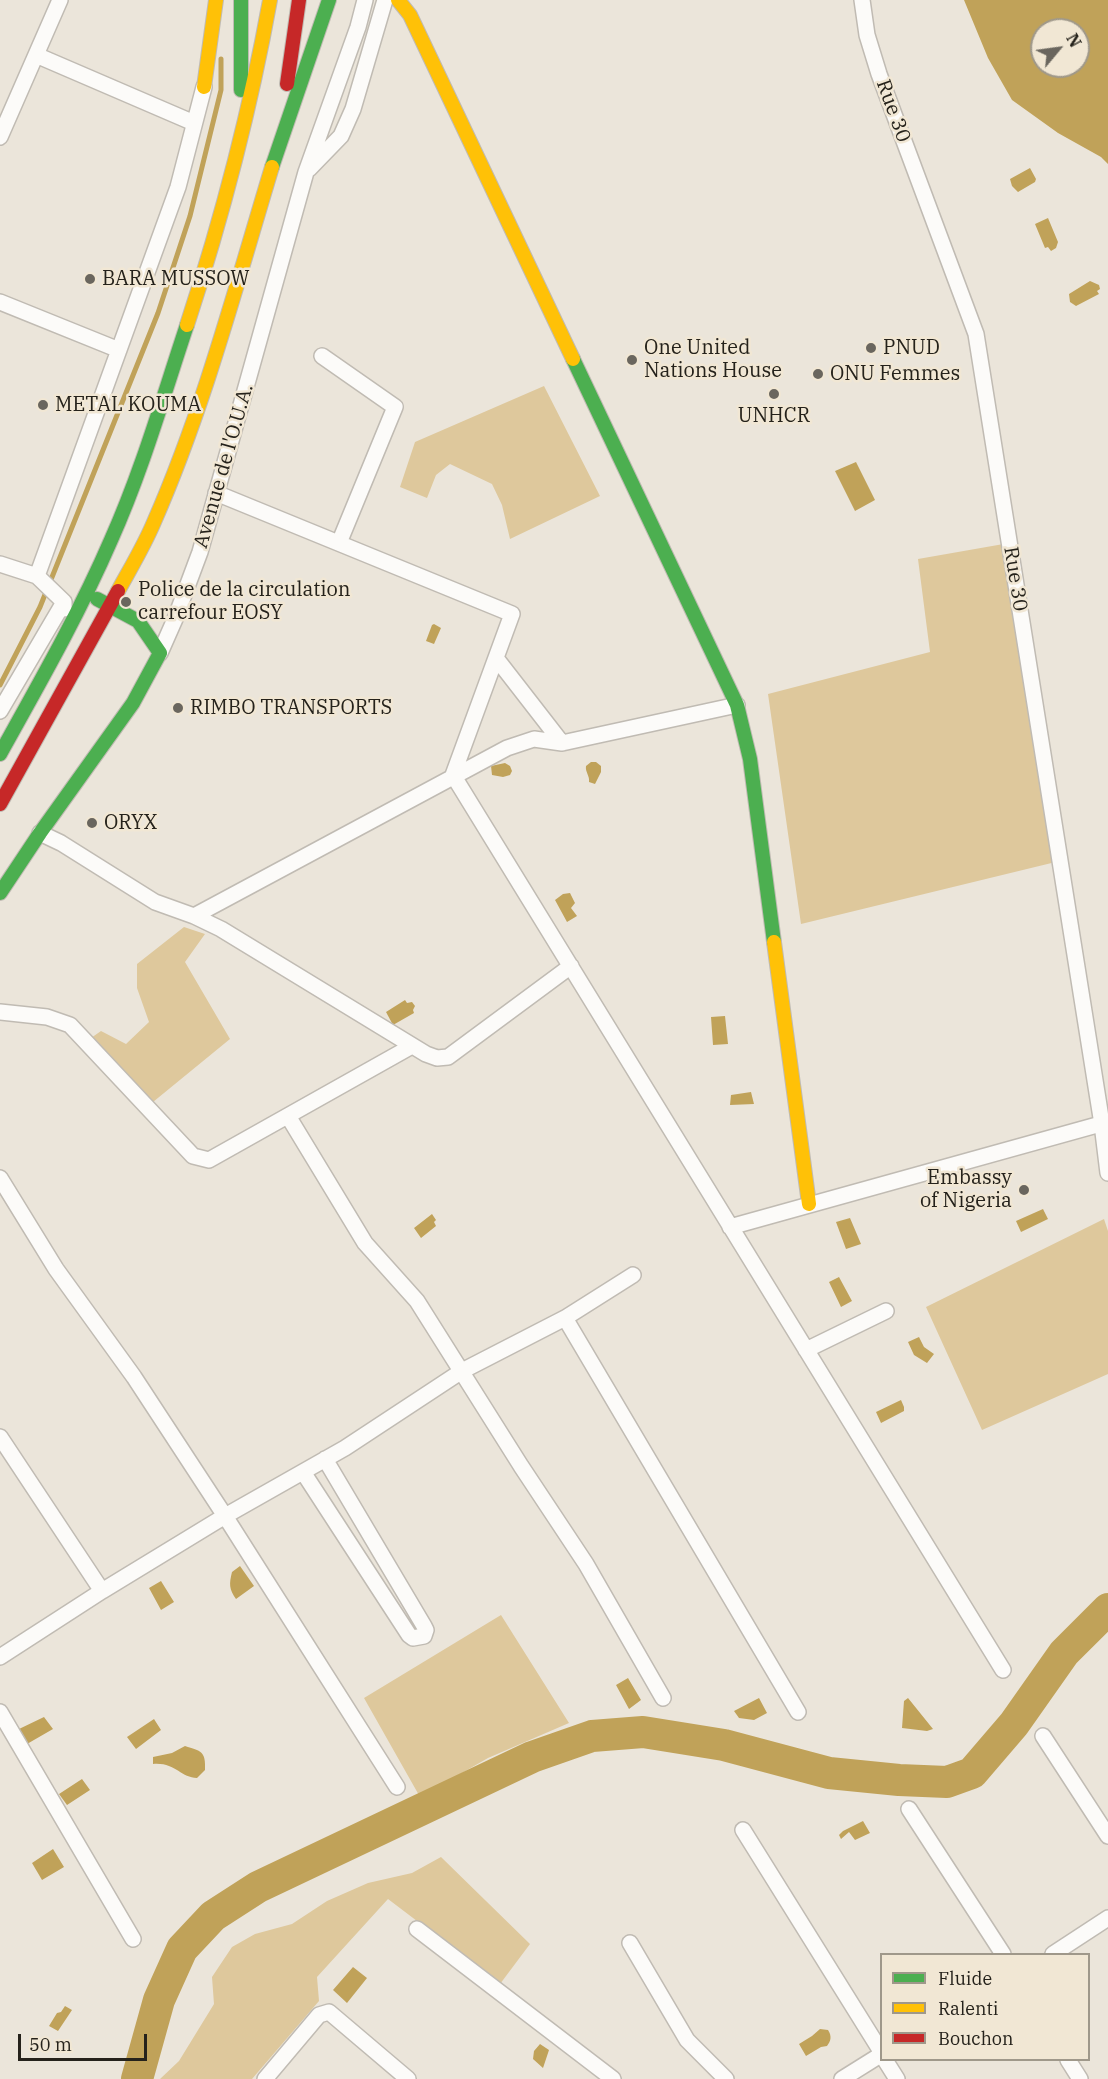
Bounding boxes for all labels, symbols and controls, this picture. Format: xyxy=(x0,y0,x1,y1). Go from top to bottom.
north arrow xyxy=(1030,18,1090,78)
text: N xyxy=(1062,30,1086,51)
street label: Rue 30 xyxy=(871,76,915,146)
place label: BARA MUSSOW xyxy=(102,267,250,291)
marker: BARA MUSSOW xyxy=(83,272,97,286)
place label: One United Nations House xyxy=(644,336,782,383)
place label: PNUD xyxy=(883,336,940,360)
marker: PNUD xyxy=(864,341,878,355)
marker: One United Nations House xyxy=(625,353,639,367)
place label: ONU Femmes xyxy=(830,362,960,386)
marker: ONU Femmes xyxy=(811,367,825,381)
street label: Avenue de l'O.U.A. xyxy=(189,381,259,551)
marker: UNHCR xyxy=(767,387,781,401)
place label: METAL KOUMA xyxy=(55,393,201,417)
marker: METAL KOUMA xyxy=(36,398,50,412)
place label: UNHCR xyxy=(738,404,810,428)
street label: Rue 30 xyxy=(998,545,1032,613)
place label: Police de la circulation carrefour EOSY xyxy=(138,578,351,625)
marker: Police de la circulation carrefour EOSY xyxy=(119,595,133,609)
place label: RIMBO TRANSPORTS xyxy=(190,696,392,720)
marker: RIMBO TRANSPORTS xyxy=(171,701,185,715)
place label: ORYX xyxy=(104,811,157,835)
marker: ORYX xyxy=(85,816,99,830)
place label: Embassy of Nigeria xyxy=(920,1166,1012,1213)
marker: Embassy of Nigeria xyxy=(1017,1183,1031,1197)
legend xyxy=(880,1953,1090,2061)
text: Fluide xyxy=(938,1967,992,1990)
text: Ralenti xyxy=(938,1997,999,2020)
scale bar xyxy=(21,2022,150,2060)
text: Bouchon xyxy=(938,2027,1014,2050)
text: 50 m xyxy=(29,2033,72,2056)

